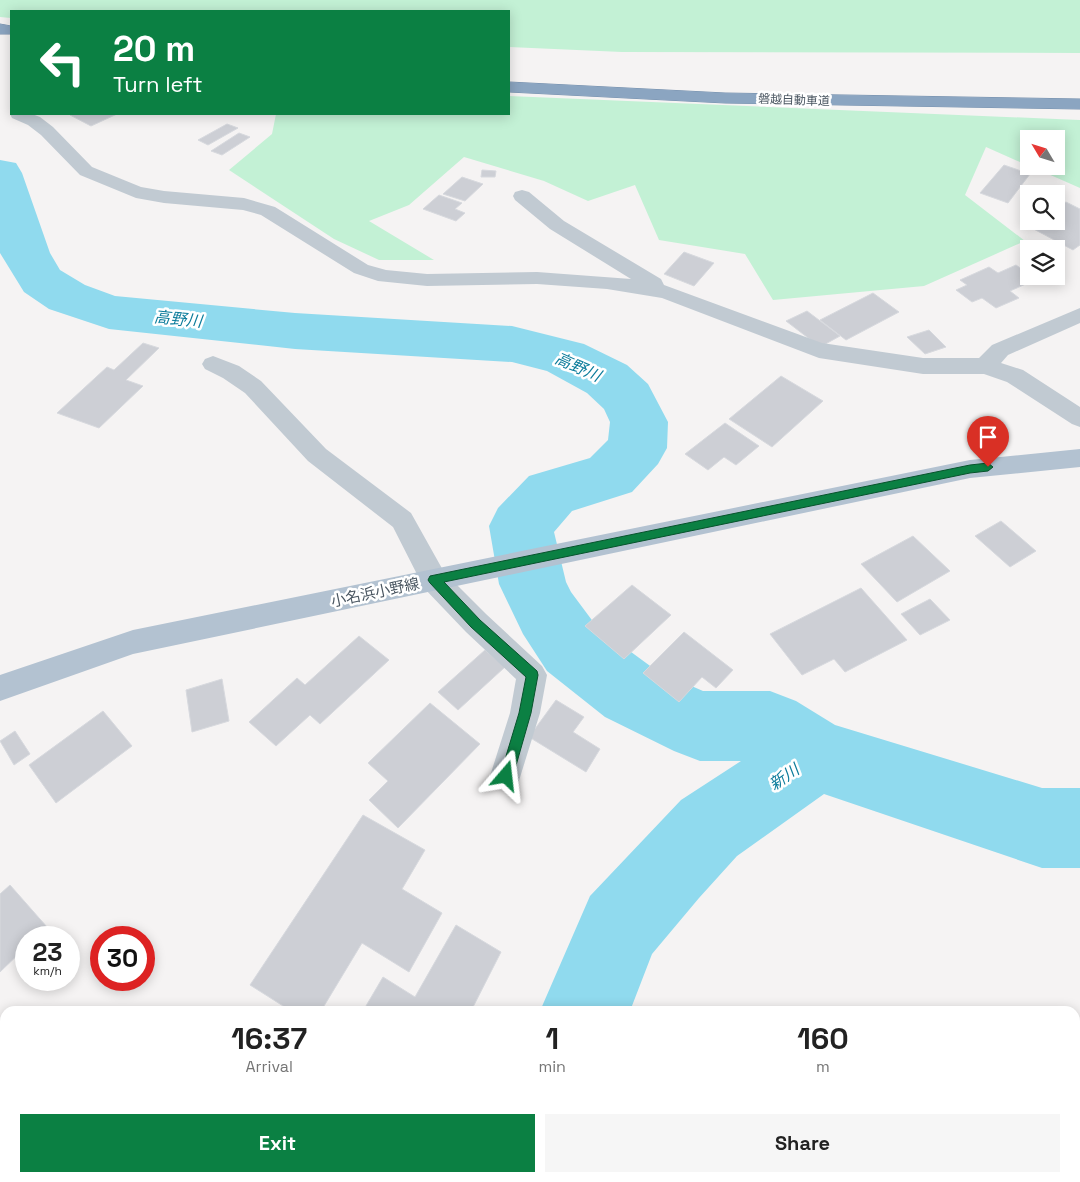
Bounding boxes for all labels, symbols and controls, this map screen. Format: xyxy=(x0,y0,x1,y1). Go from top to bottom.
text: 20 m xyxy=(113,27,195,71)
icon: left xyxy=(30,30,95,95)
text: Turn left xyxy=(113,70,203,98)
street label: 磐越自動車道 xyxy=(758,91,830,109)
north arrow xyxy=(1020,130,1065,175)
map controls xyxy=(1020,130,1065,285)
button: search xyxy=(1020,185,1065,230)
button: layers xyxy=(1020,240,1065,285)
water label: 高野川 xyxy=(153,306,205,332)
water label: 高野川 xyxy=(552,348,606,387)
pin xyxy=(967,416,1009,467)
icon: arrive xyxy=(974,423,1002,451)
street label: 小名浜小野線 xyxy=(329,573,421,611)
position arrow xyxy=(479,749,531,801)
water label: 新川 xyxy=(765,758,805,795)
speed limit sign: 30 xyxy=(90,926,155,991)
text: 23 xyxy=(32,936,63,968)
text: km/h xyxy=(33,963,62,979)
text: 16:37 xyxy=(231,1019,307,1058)
text: 1 xyxy=(545,1019,559,1058)
text: 160 xyxy=(797,1019,849,1058)
text: Arrival xyxy=(245,1056,293,1077)
text: min xyxy=(538,1056,566,1077)
text: m xyxy=(816,1056,830,1077)
button: Exit xyxy=(20,1114,535,1172)
button: Share xyxy=(545,1114,1060,1172)

